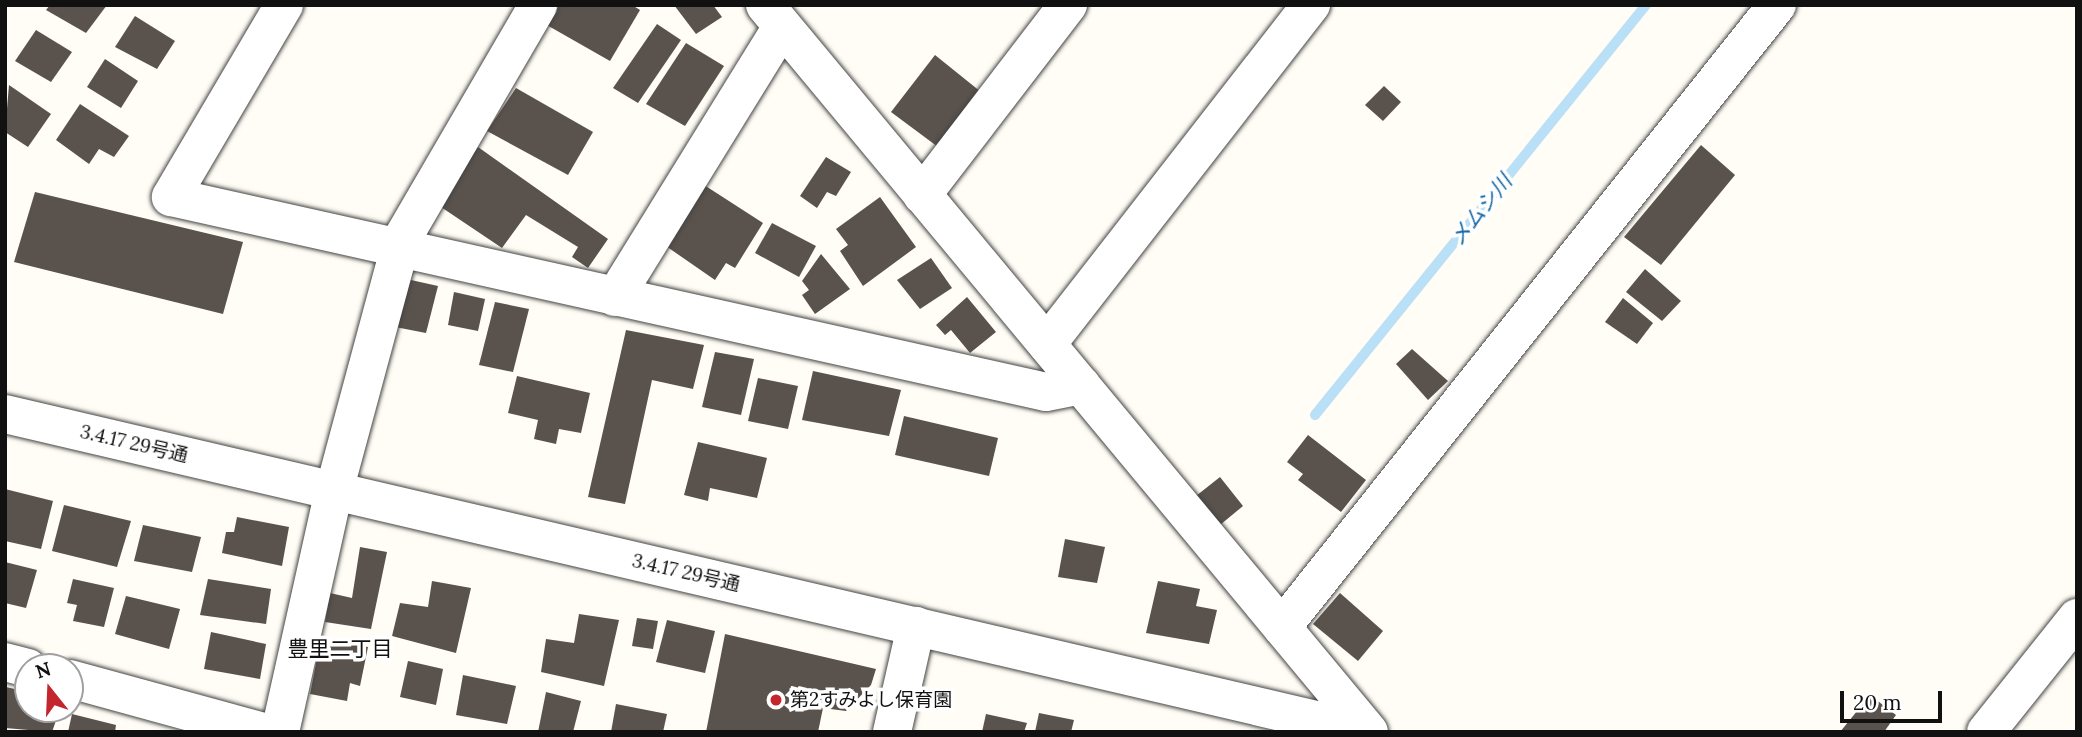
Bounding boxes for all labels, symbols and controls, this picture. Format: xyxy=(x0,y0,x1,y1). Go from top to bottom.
water label: メムシ川 xyxy=(1445,169,1517,251)
street label: 3.4.17 29号通 xyxy=(78,421,190,467)
street label: 3.4.17 29号通 xyxy=(630,550,742,596)
district label: 豊里二丁目 xyxy=(288,636,392,662)
north arrow xyxy=(14,653,84,723)
text: N xyxy=(32,656,54,684)
scale bar xyxy=(1844,678,1946,722)
place label: 第2すみよし保育園 xyxy=(790,689,952,711)
text: 20 m xyxy=(1853,689,1902,716)
marker: 第2すみよし保育園 xyxy=(768,692,784,708)

